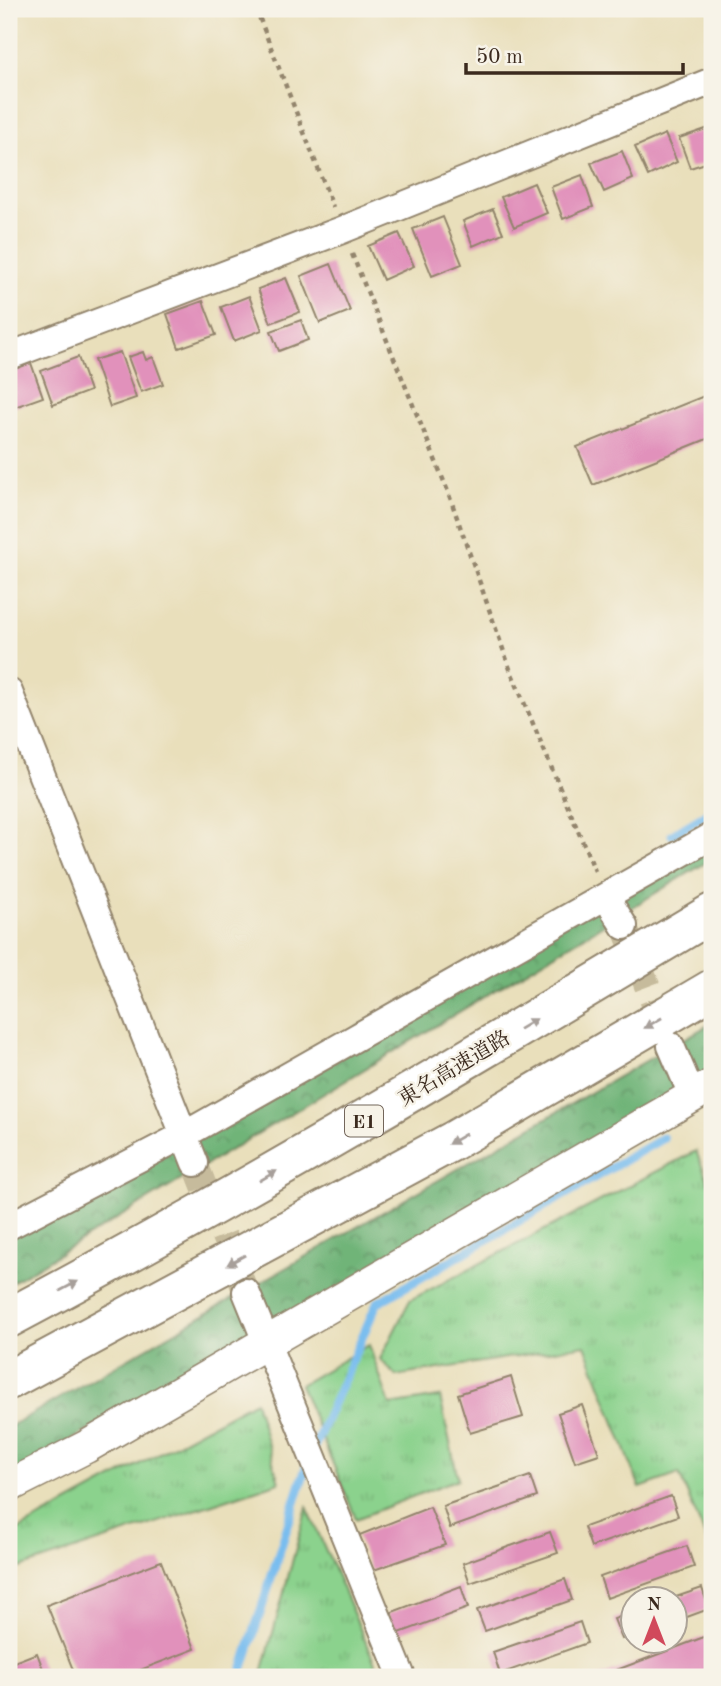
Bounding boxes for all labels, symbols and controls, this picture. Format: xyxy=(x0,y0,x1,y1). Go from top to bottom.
scale bar xyxy=(466,32,682,76)
text: 50 m xyxy=(476,47,523,68)
one-way arrow xyxy=(518,1017,537,1030)
one-way arrow xyxy=(644,1017,663,1030)
street label: 東名高速道路 xyxy=(394,1026,514,1111)
road number: E1 xyxy=(345,1106,383,1136)
one-way arrow xyxy=(448,1133,467,1145)
one-way arrow xyxy=(259,1170,278,1182)
one-way arrow xyxy=(227,1254,246,1266)
one-way arrow xyxy=(59,1280,79,1291)
north arrow xyxy=(620,1584,690,1654)
text: N xyxy=(647,1596,662,1615)

